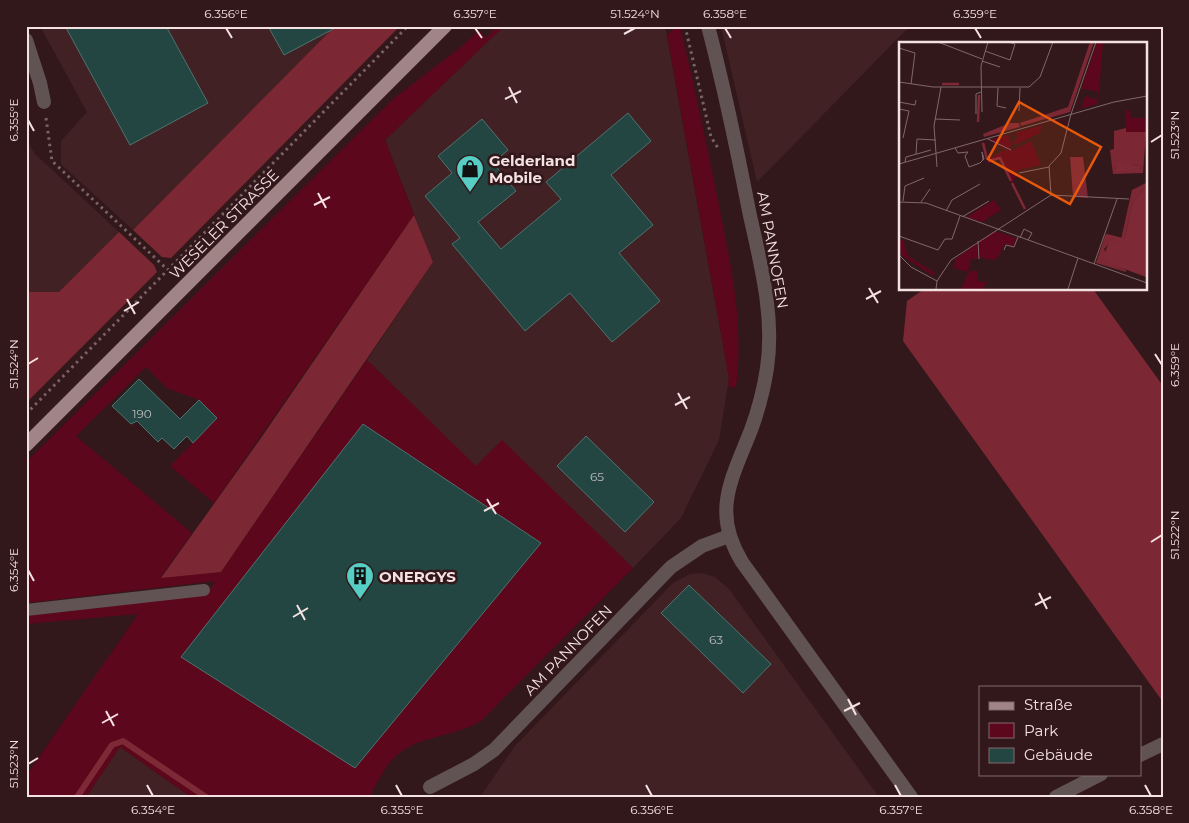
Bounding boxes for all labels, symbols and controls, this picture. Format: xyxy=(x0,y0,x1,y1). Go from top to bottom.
text: 6.356°E xyxy=(204,6,248,21)
text: 6.357°E xyxy=(453,6,497,21)
text: 51.524°N xyxy=(610,6,660,21)
text: 6.358°E xyxy=(703,6,747,21)
text: 6.359°E xyxy=(953,6,997,21)
inset map xyxy=(899,42,1146,290)
text: 6.355°E xyxy=(6,98,21,142)
text: 51.523°N xyxy=(1167,111,1182,159)
place label: Gelderland Mobile xyxy=(489,151,575,187)
shop icon: Gelderland Mobile xyxy=(455,154,485,193)
street label: WESELER STRASSE xyxy=(165,165,283,283)
street label: AM PANNOFEN xyxy=(753,190,793,310)
text: 51.524°N xyxy=(6,339,21,389)
text: 6.359°E xyxy=(1167,343,1182,387)
house number: 190 xyxy=(132,406,152,421)
house number: 65 xyxy=(590,469,604,484)
text: 51.522°N xyxy=(1167,511,1182,559)
text: 6.354°E xyxy=(6,548,21,592)
building icon: ONERGYS xyxy=(345,561,375,600)
place label: ONERGYS xyxy=(379,567,456,586)
street label: AM PANNOFEN xyxy=(520,601,616,699)
house number: 63 xyxy=(709,632,723,647)
legend xyxy=(979,686,1142,776)
text: Straße xyxy=(1024,695,1073,714)
text: Park xyxy=(1024,721,1058,740)
text: 51.523°N xyxy=(6,740,21,788)
text: Gebäude xyxy=(1024,745,1093,764)
text: 6.354°E xyxy=(131,802,175,817)
text: 6.355°E xyxy=(380,802,424,817)
text: 6.356°E xyxy=(630,802,674,817)
text: 6.357°E xyxy=(879,802,923,817)
text: 6.358°E xyxy=(1129,802,1173,817)

